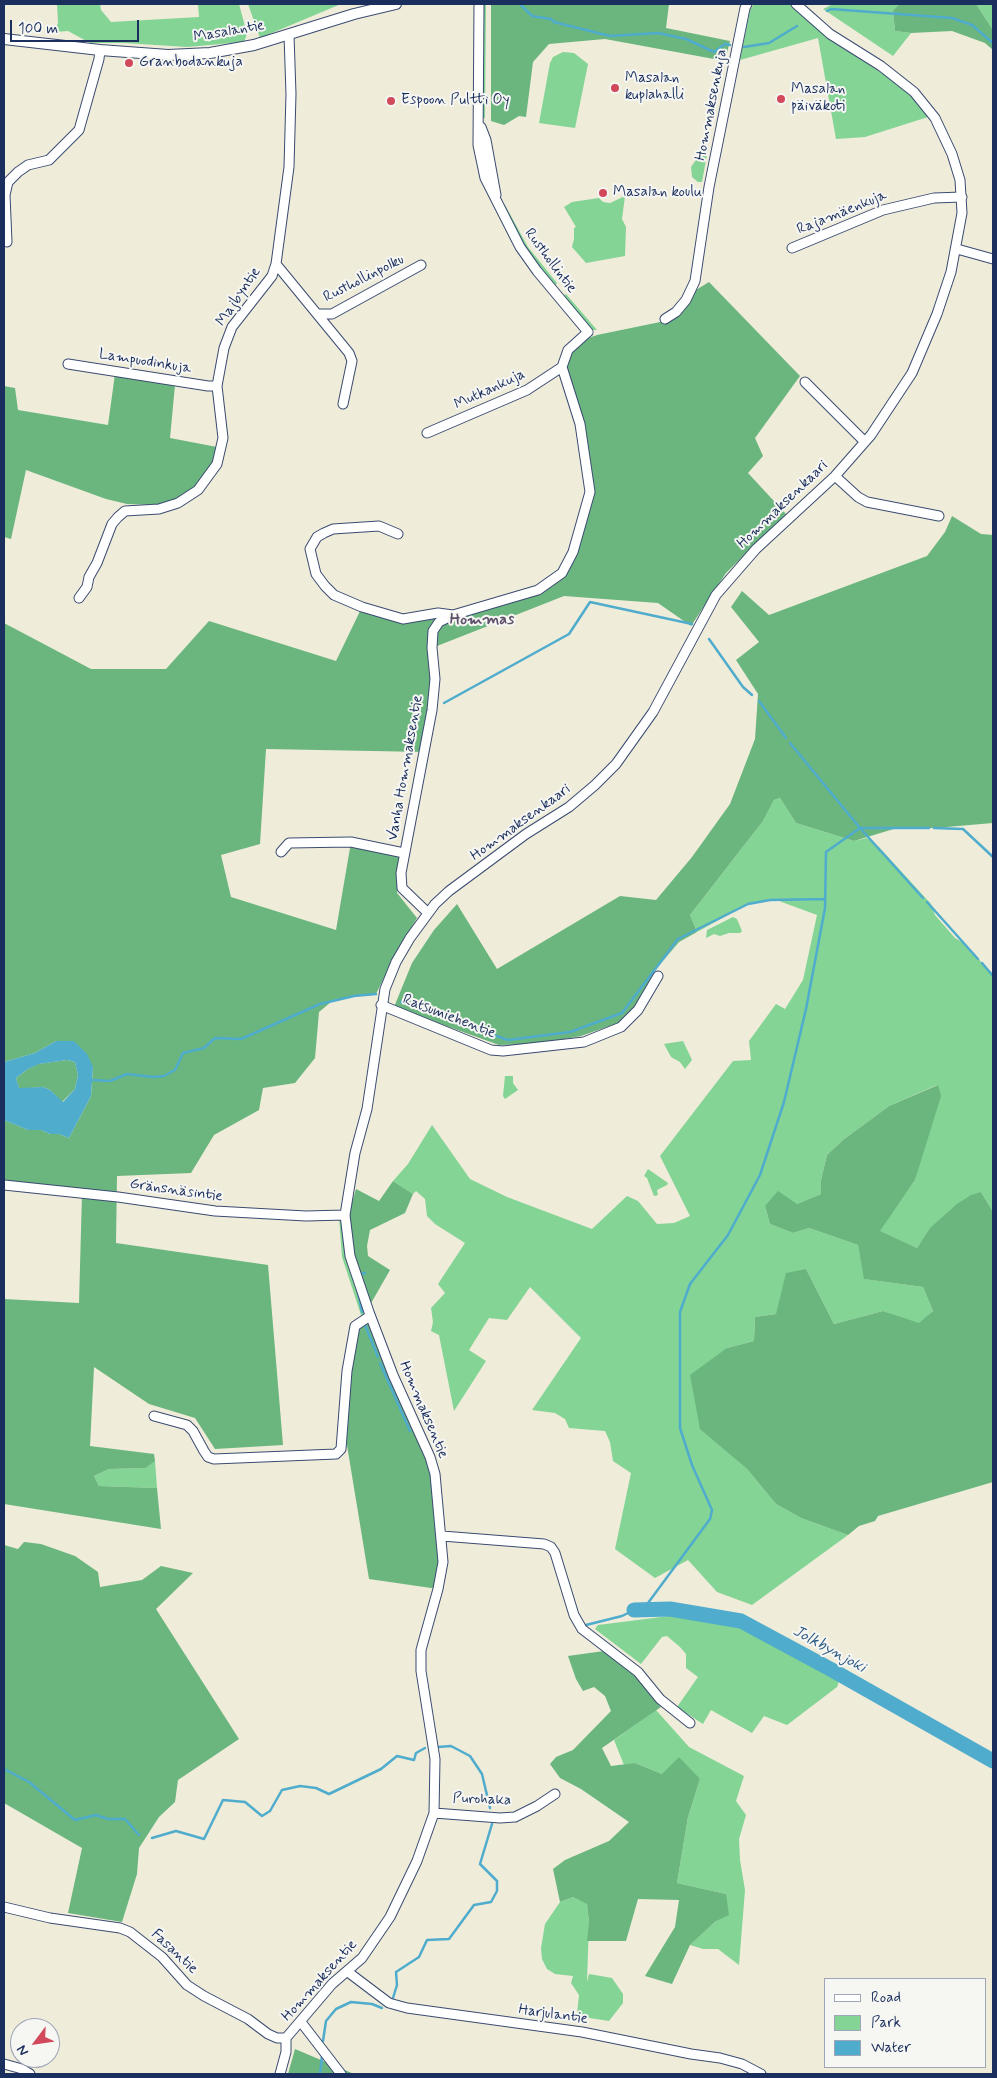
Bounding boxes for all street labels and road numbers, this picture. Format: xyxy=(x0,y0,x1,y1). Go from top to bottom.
street label: Masalantie xyxy=(192,17,266,47)
street label: Hommaksenkuja xyxy=(692,48,732,162)
street label: Rajamäenkuja xyxy=(795,187,889,239)
street label: Rusthollintie xyxy=(520,225,580,297)
street label: Rusthollinpolku xyxy=(321,251,407,307)
street label: Majbyntie xyxy=(213,264,265,330)
street label: Lampuodinkuja xyxy=(98,346,192,378)
street label: Mutkankuja xyxy=(452,366,528,414)
street label: Hommaksenkaari xyxy=(734,457,832,553)
street label: Vanha Hommaksentie xyxy=(384,694,428,842)
street label: Hommaksenkaari xyxy=(467,781,575,865)
street label: Ratsumiehentie xyxy=(400,991,498,1043)
street label: Gränsnäsintie xyxy=(128,1176,224,1206)
street label: Hommaksentie xyxy=(394,1359,452,1461)
street label: Purohaka xyxy=(452,1790,512,1810)
street label: Fasantie xyxy=(147,1926,201,1978)
street label: Hommaksentie xyxy=(279,1936,361,2026)
street label: Harjulantie xyxy=(517,2001,589,2029)

